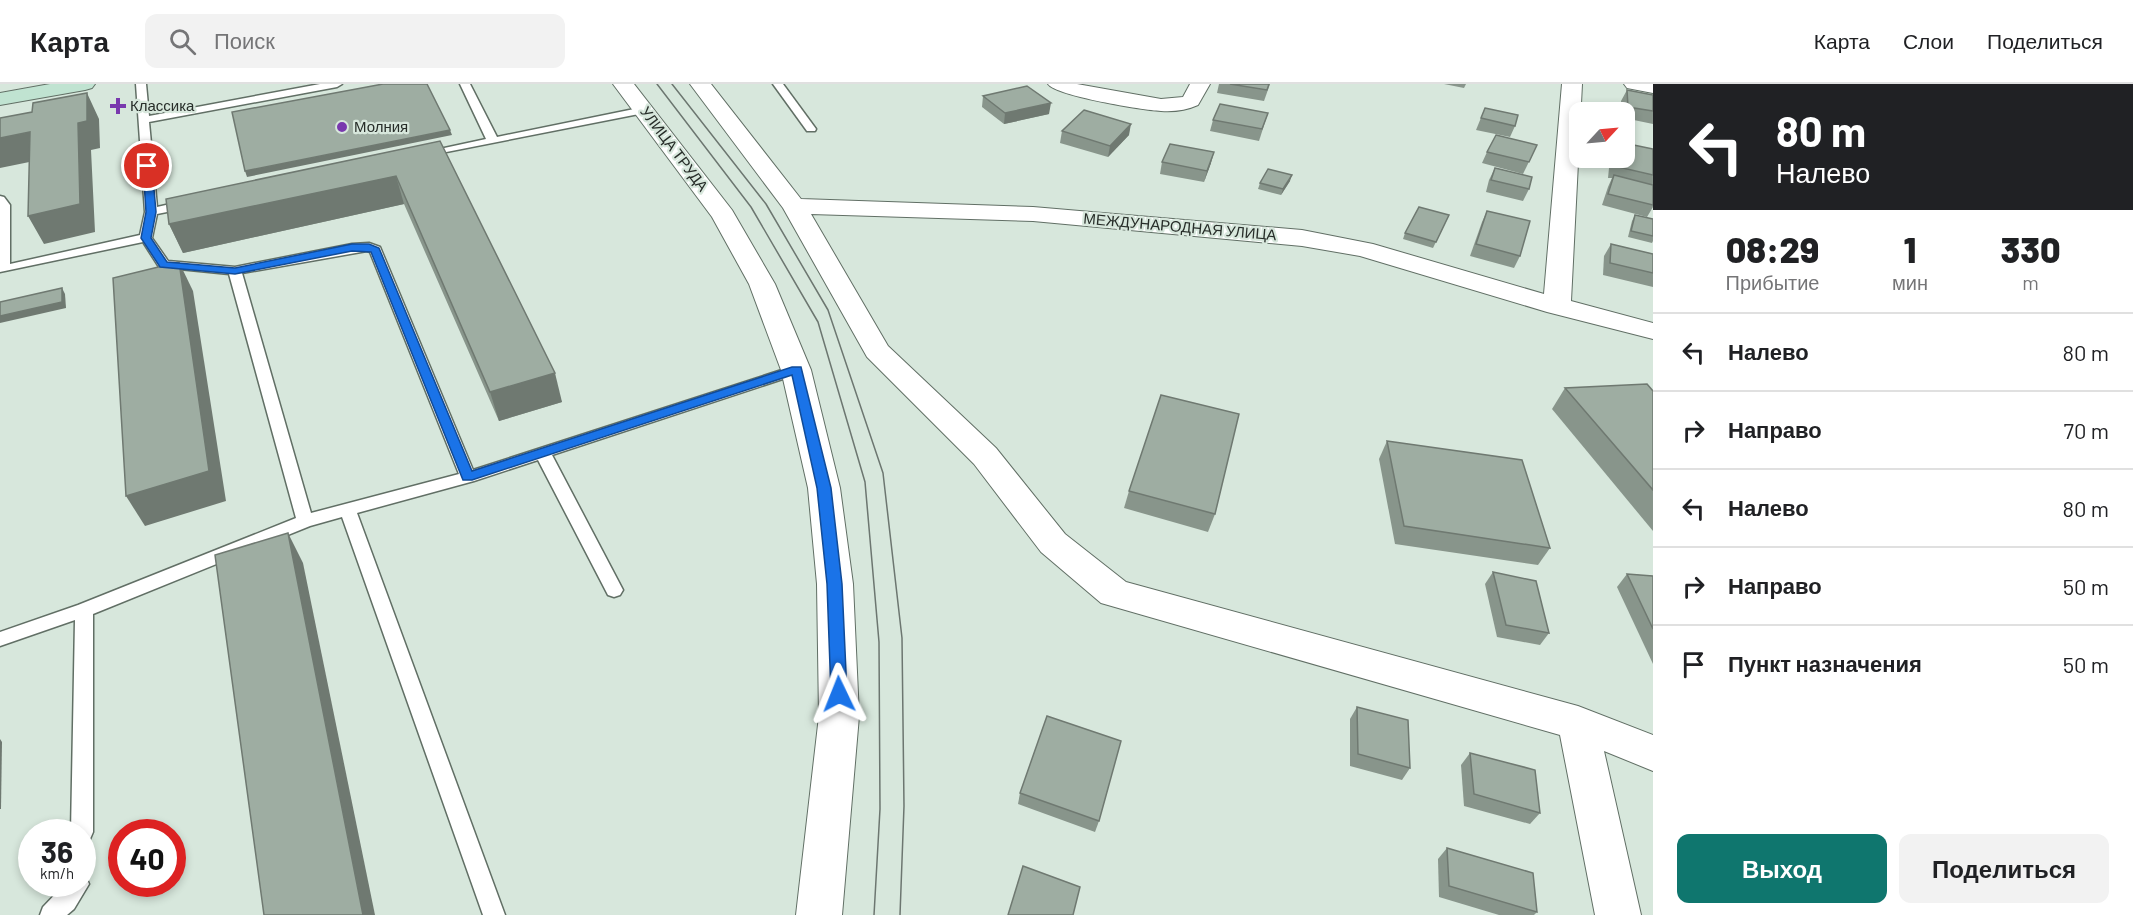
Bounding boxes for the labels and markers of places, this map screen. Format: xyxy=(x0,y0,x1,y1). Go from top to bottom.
place label: Классика xyxy=(130,96,195,114)
marker: Классика xyxy=(111,99,125,113)
place label: Молния xyxy=(354,117,408,135)
marker: Молния xyxy=(335,120,349,134)
pin xyxy=(121,140,172,191)

